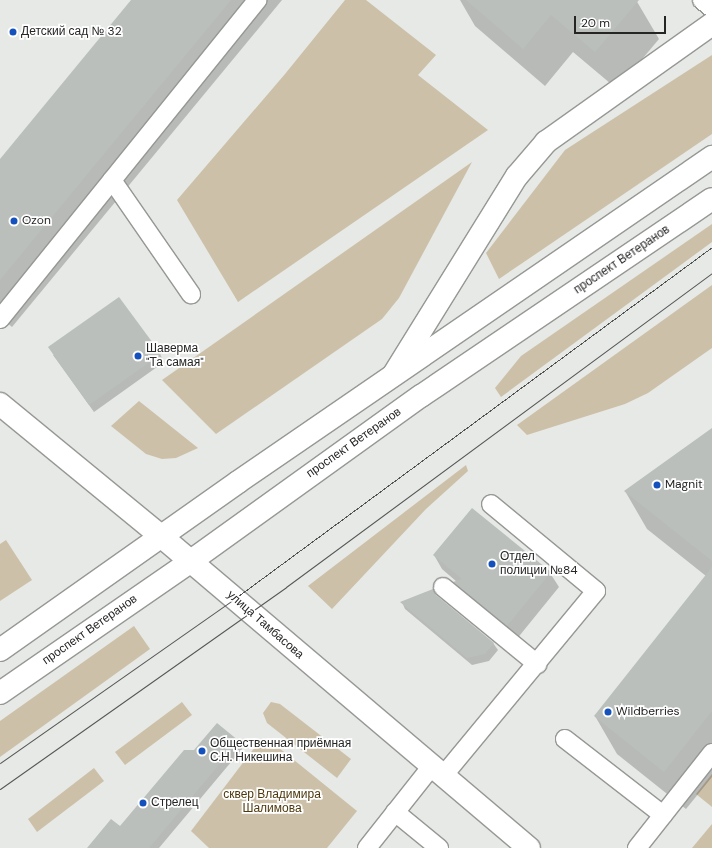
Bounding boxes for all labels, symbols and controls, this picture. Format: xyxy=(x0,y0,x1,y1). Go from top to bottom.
scale bar xyxy=(576,8,668,34)
text: 20 m xyxy=(581,15,610,31)
place label: Детский сад № 32 xyxy=(21,25,122,39)
marker: Детский сад № 32 xyxy=(8,27,18,37)
place label: Ozon xyxy=(22,214,51,228)
marker: Ozon xyxy=(9,216,19,226)
street label: проспект Ветеранов xyxy=(571,223,673,297)
place label: Шаверма "Та самая" xyxy=(146,342,204,370)
marker: Шаверма "Та самая" xyxy=(133,351,143,361)
street label: проспект Ветеранов xyxy=(304,405,404,481)
place label: Magnit xyxy=(665,478,703,492)
marker: Magnit xyxy=(652,480,662,490)
place label: Отдел полиции №84 xyxy=(500,550,578,578)
marker: Отдел полиции №84 xyxy=(487,559,497,569)
street label: улица Тамбасова xyxy=(224,588,306,662)
street label: проспект Ветеранов xyxy=(40,592,140,668)
place label: Wildberries xyxy=(616,705,680,719)
marker: Wildberries xyxy=(603,707,613,717)
place label: Общественная приёмная С.Н. Никешина xyxy=(210,737,351,765)
marker: Общественная приёмная С.Н. Никешина xyxy=(197,746,207,756)
park label: сквер Владимира Шалимова xyxy=(223,788,321,816)
place label: Стрелец xyxy=(151,796,199,810)
marker: Стрелец xyxy=(138,798,148,808)

